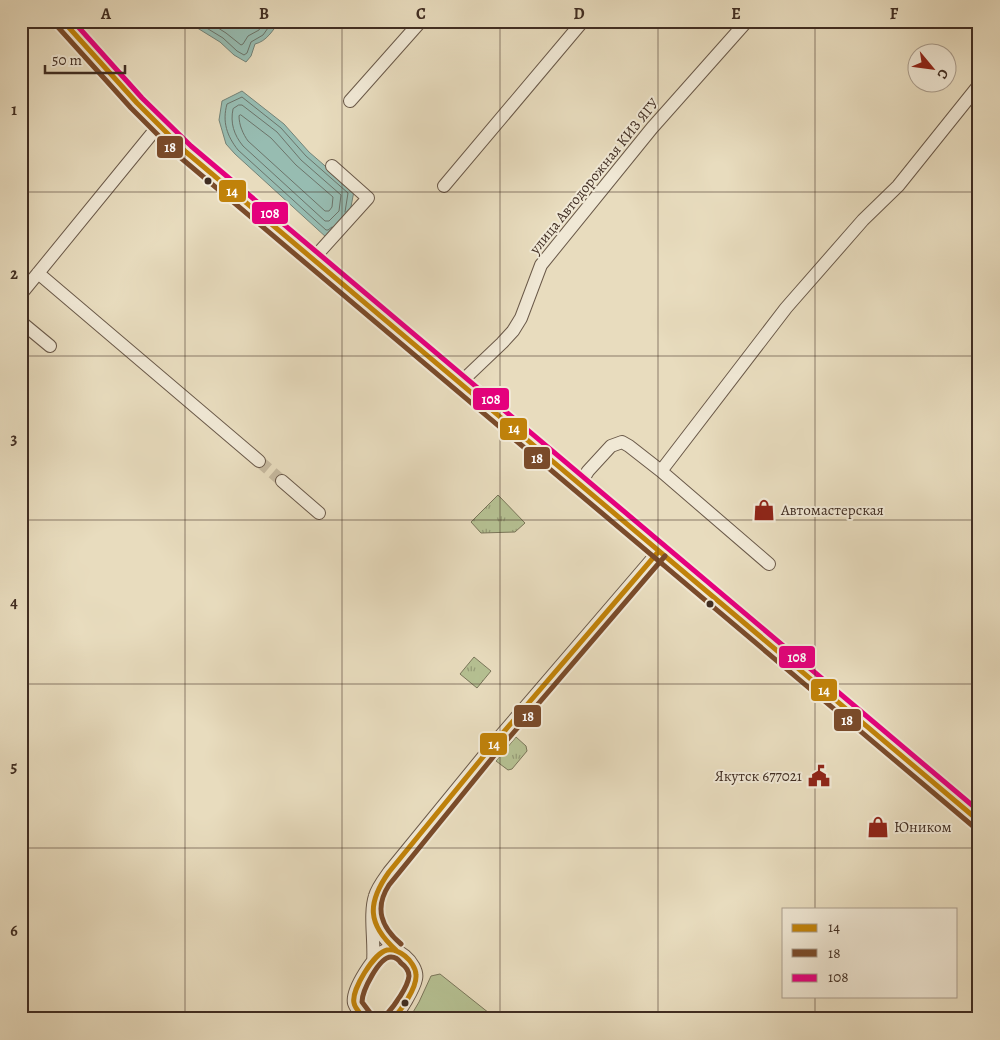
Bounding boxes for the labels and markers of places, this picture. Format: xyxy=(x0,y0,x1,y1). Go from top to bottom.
unlabelled marker xyxy=(203,176,213,186)
shop icon: Автомастерская xyxy=(751,497,777,523)
place label: Автомастерская xyxy=(780,500,884,520)
unlabelled marker xyxy=(705,599,715,609)
public building icon: Якутск 677021 xyxy=(806,763,832,789)
place label: Якутск 677021 xyxy=(715,766,802,786)
shop icon: Юником xyxy=(865,814,891,840)
place label: Юником xyxy=(894,817,952,837)
unlabelled marker xyxy=(400,998,410,1008)

